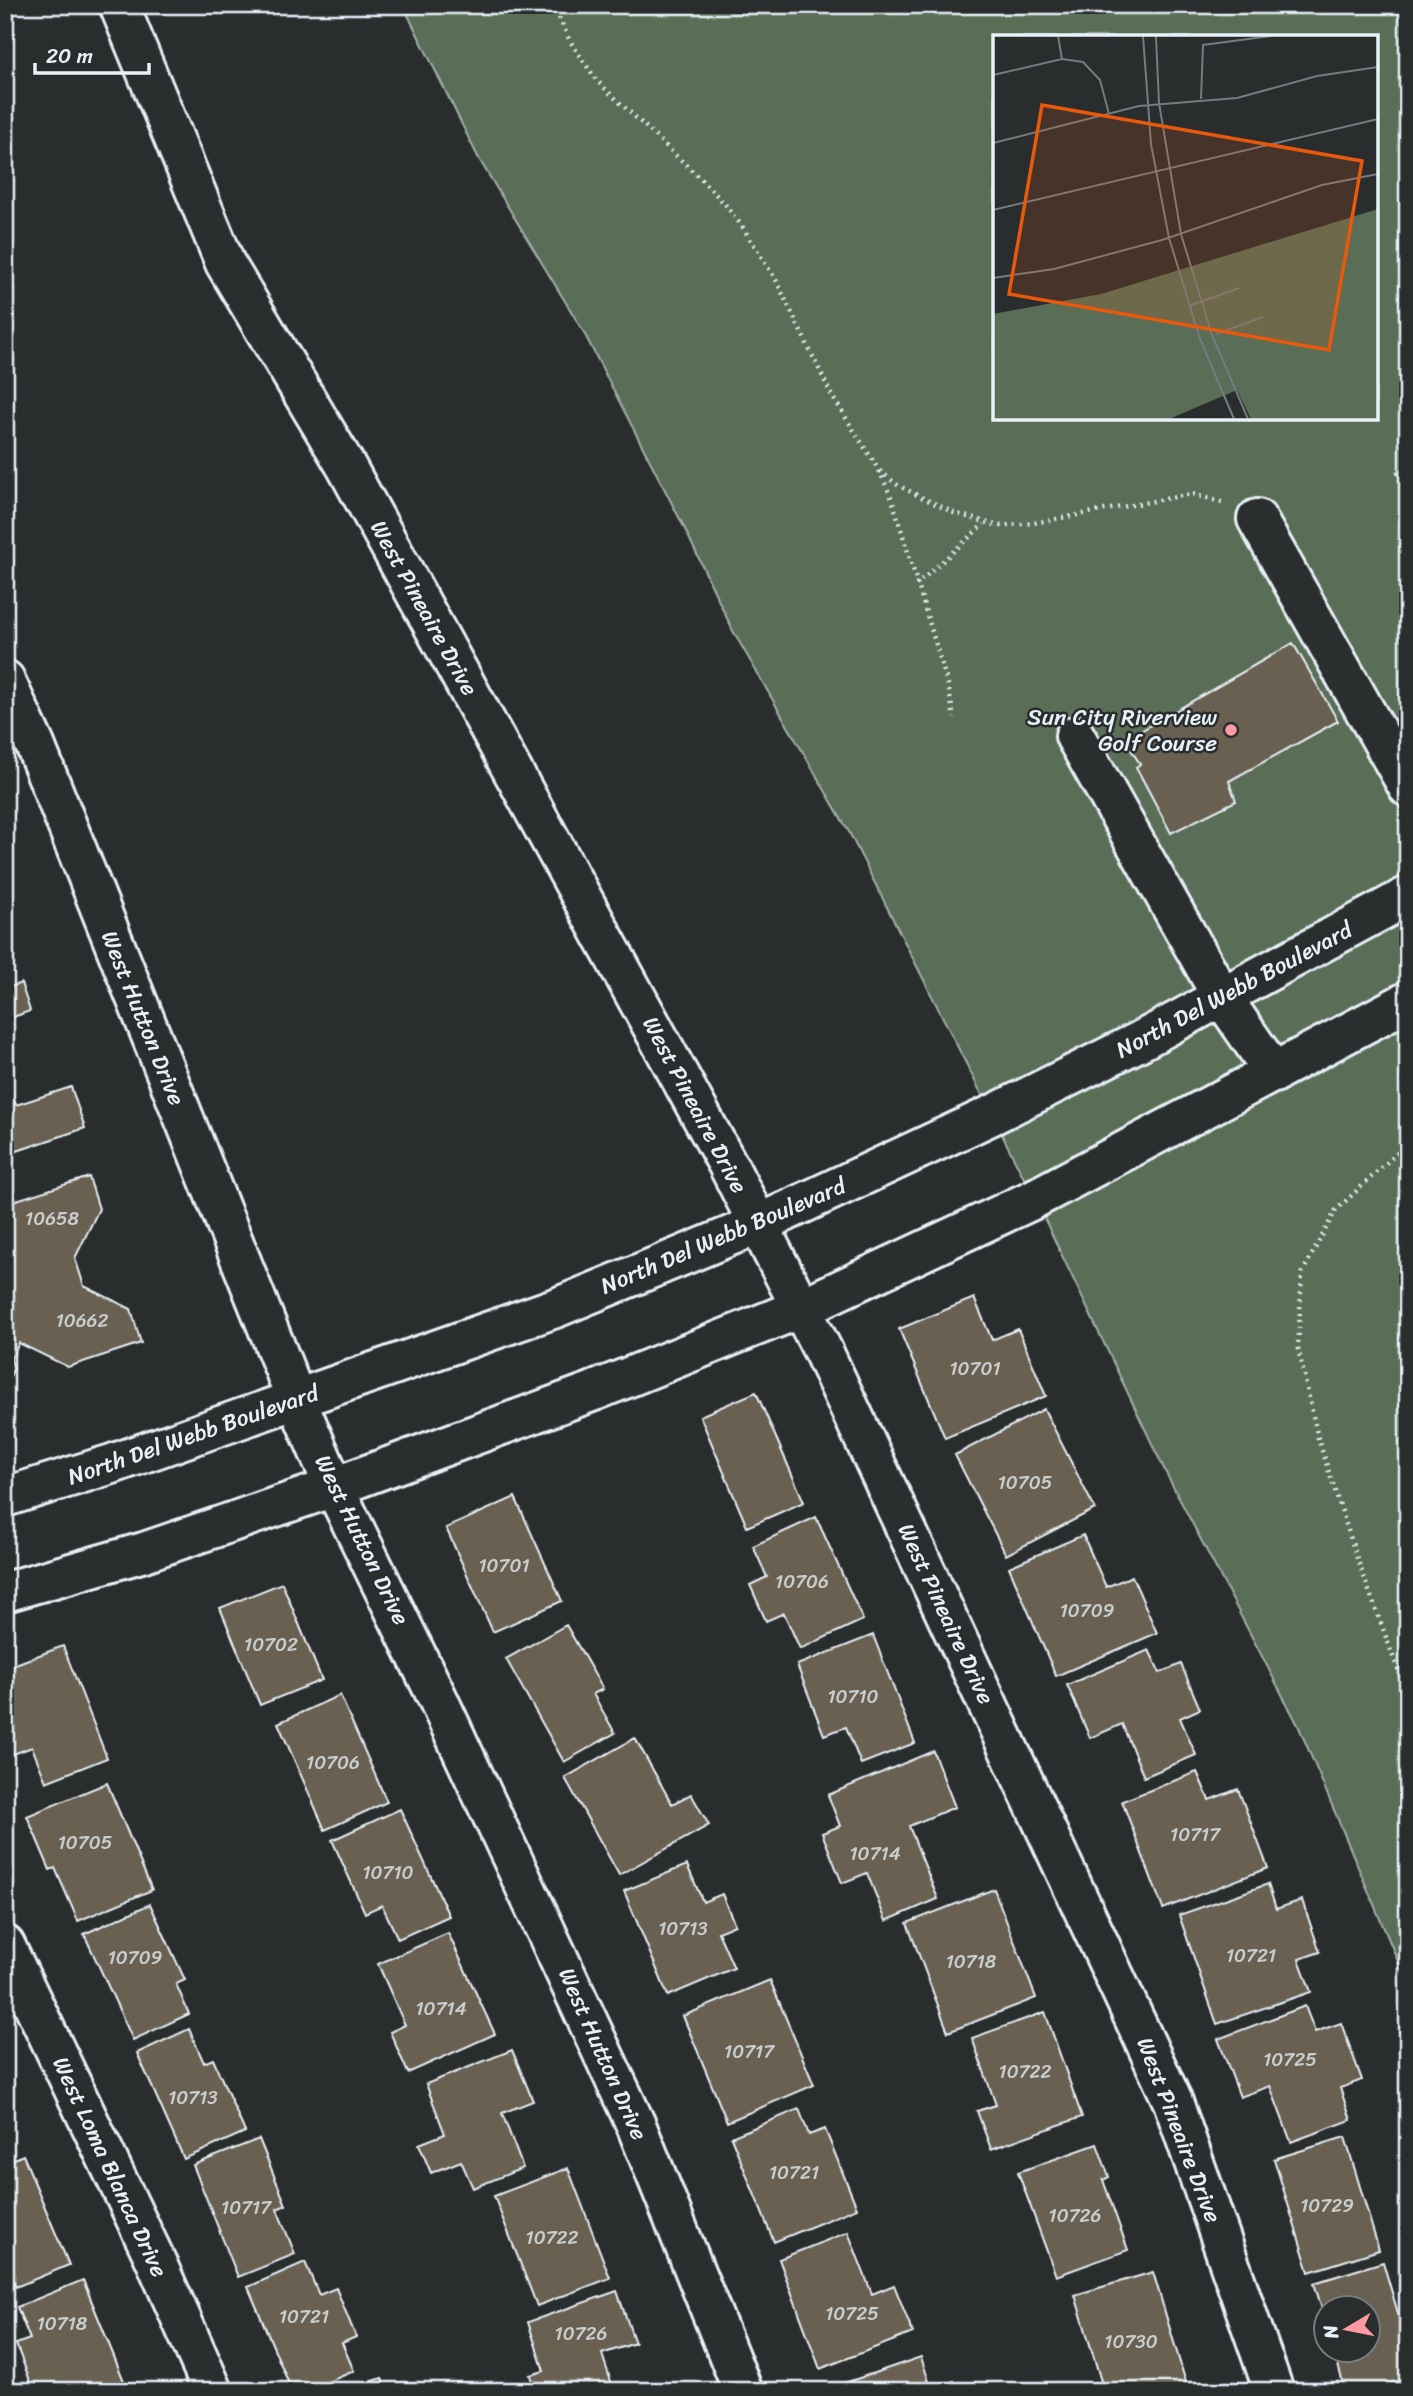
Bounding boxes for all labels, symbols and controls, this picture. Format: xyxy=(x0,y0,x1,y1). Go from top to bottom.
scale bar xyxy=(35,32,149,76)
inset map xyxy=(993,35,1378,420)
text: 20 m xyxy=(46,37,93,75)
street label: West Pineaire Drive xyxy=(359,512,490,704)
place label: Sun City Riverview Golf Course xyxy=(1027,697,1218,764)
marker: Sun City Riverview Golf Course xyxy=(1223,722,1239,738)
street label: North Del Webb Boulevard xyxy=(1108,909,1361,1070)
street label: West Hutton Drive xyxy=(89,924,197,1112)
street label: West Pineaire Drive xyxy=(631,1009,759,1201)
street label: North Del Webb Boulevard xyxy=(594,1165,854,1306)
house number: 10658 xyxy=(25,1202,80,1235)
house number: 10662 xyxy=(56,1304,108,1337)
house number: 10701 xyxy=(949,1352,1001,1385)
street label: North Del Webb Boulevard xyxy=(62,1372,326,1497)
street label: West Hutton Drive xyxy=(303,1448,421,1633)
house number: 10705 xyxy=(998,1466,1053,1499)
street label: West Pineaire Drive xyxy=(886,1517,1006,1712)
house number: 10701 xyxy=(478,1549,530,1582)
house number: 10706 xyxy=(775,1565,829,1598)
house number: 10709 xyxy=(1060,1594,1114,1627)
house number: 10702 xyxy=(244,1628,298,1661)
house number: 10710 xyxy=(827,1680,879,1713)
house number: 10706 xyxy=(306,1746,360,1779)
house number: 10717 xyxy=(1170,1818,1221,1851)
house number: 10705 xyxy=(58,1826,113,1859)
house number: 10714 xyxy=(849,1837,901,1870)
house number: 10710 xyxy=(362,1856,414,1889)
house number: 10713 xyxy=(658,1912,708,1945)
house number: 10721 xyxy=(1226,1939,1276,1972)
house number: 10709 xyxy=(108,1941,162,1974)
house number: 10718 xyxy=(946,1945,997,1978)
street label: West Hutton Drive xyxy=(547,1961,660,2147)
house number: 10714 xyxy=(415,1992,467,2025)
street label: West Pineaire Drive xyxy=(1125,2031,1233,2229)
house number: 10717 xyxy=(724,2035,775,2068)
house number: 10725 xyxy=(1263,2043,1317,2076)
street label: West Loma Blanca Drive xyxy=(41,2050,179,2285)
house number: 10722 xyxy=(999,2055,1052,2088)
house number: 10713 xyxy=(168,2081,218,2114)
house number: 10721 xyxy=(769,2156,819,2189)
house number: 10729 xyxy=(1300,2189,1354,2222)
house number: 10717 xyxy=(221,2191,272,2224)
house number: 10726 xyxy=(1049,2199,1101,2232)
house number: 10722 xyxy=(526,2221,579,2254)
north arrow xyxy=(1312,2294,1382,2364)
house number: 10725 xyxy=(825,2297,879,2330)
house number: 10721 xyxy=(279,2300,329,2333)
house number: 10718 xyxy=(37,2307,88,2340)
house number: 10726 xyxy=(555,2317,607,2350)
text: N xyxy=(1313,2322,1348,2342)
house number: 10730 xyxy=(1104,2325,1158,2358)

